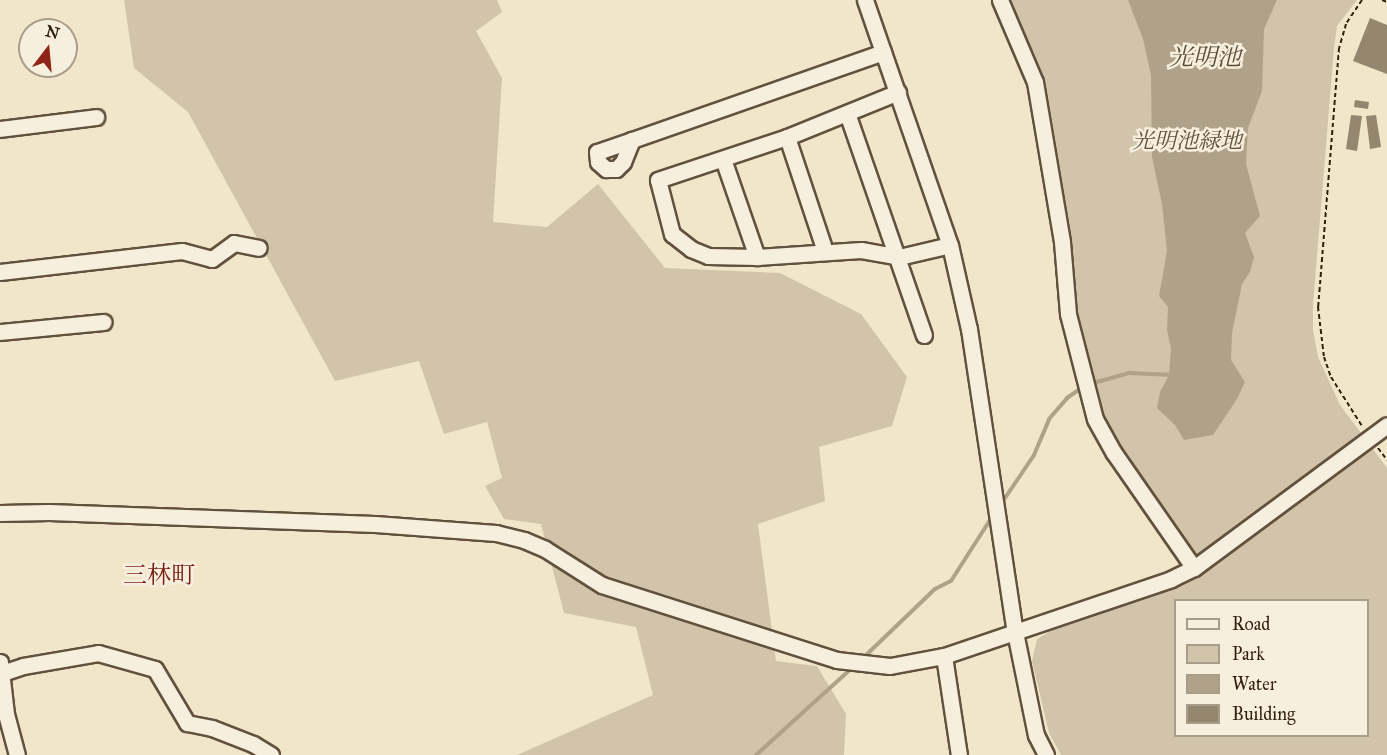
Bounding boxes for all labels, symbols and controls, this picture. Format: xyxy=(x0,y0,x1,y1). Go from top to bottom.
north arrow xyxy=(18,18,78,78)
text: N xyxy=(43,21,62,43)
water label: 光明池 xyxy=(1169,44,1241,72)
park label: 光明池緑地 xyxy=(1132,128,1242,154)
district label: 三林町 xyxy=(123,562,195,590)
legend xyxy=(1174,599,1369,737)
text: Road xyxy=(1232,613,1270,635)
text: Park xyxy=(1232,643,1265,665)
text: Water xyxy=(1232,673,1276,695)
text: Building xyxy=(1232,703,1295,725)

